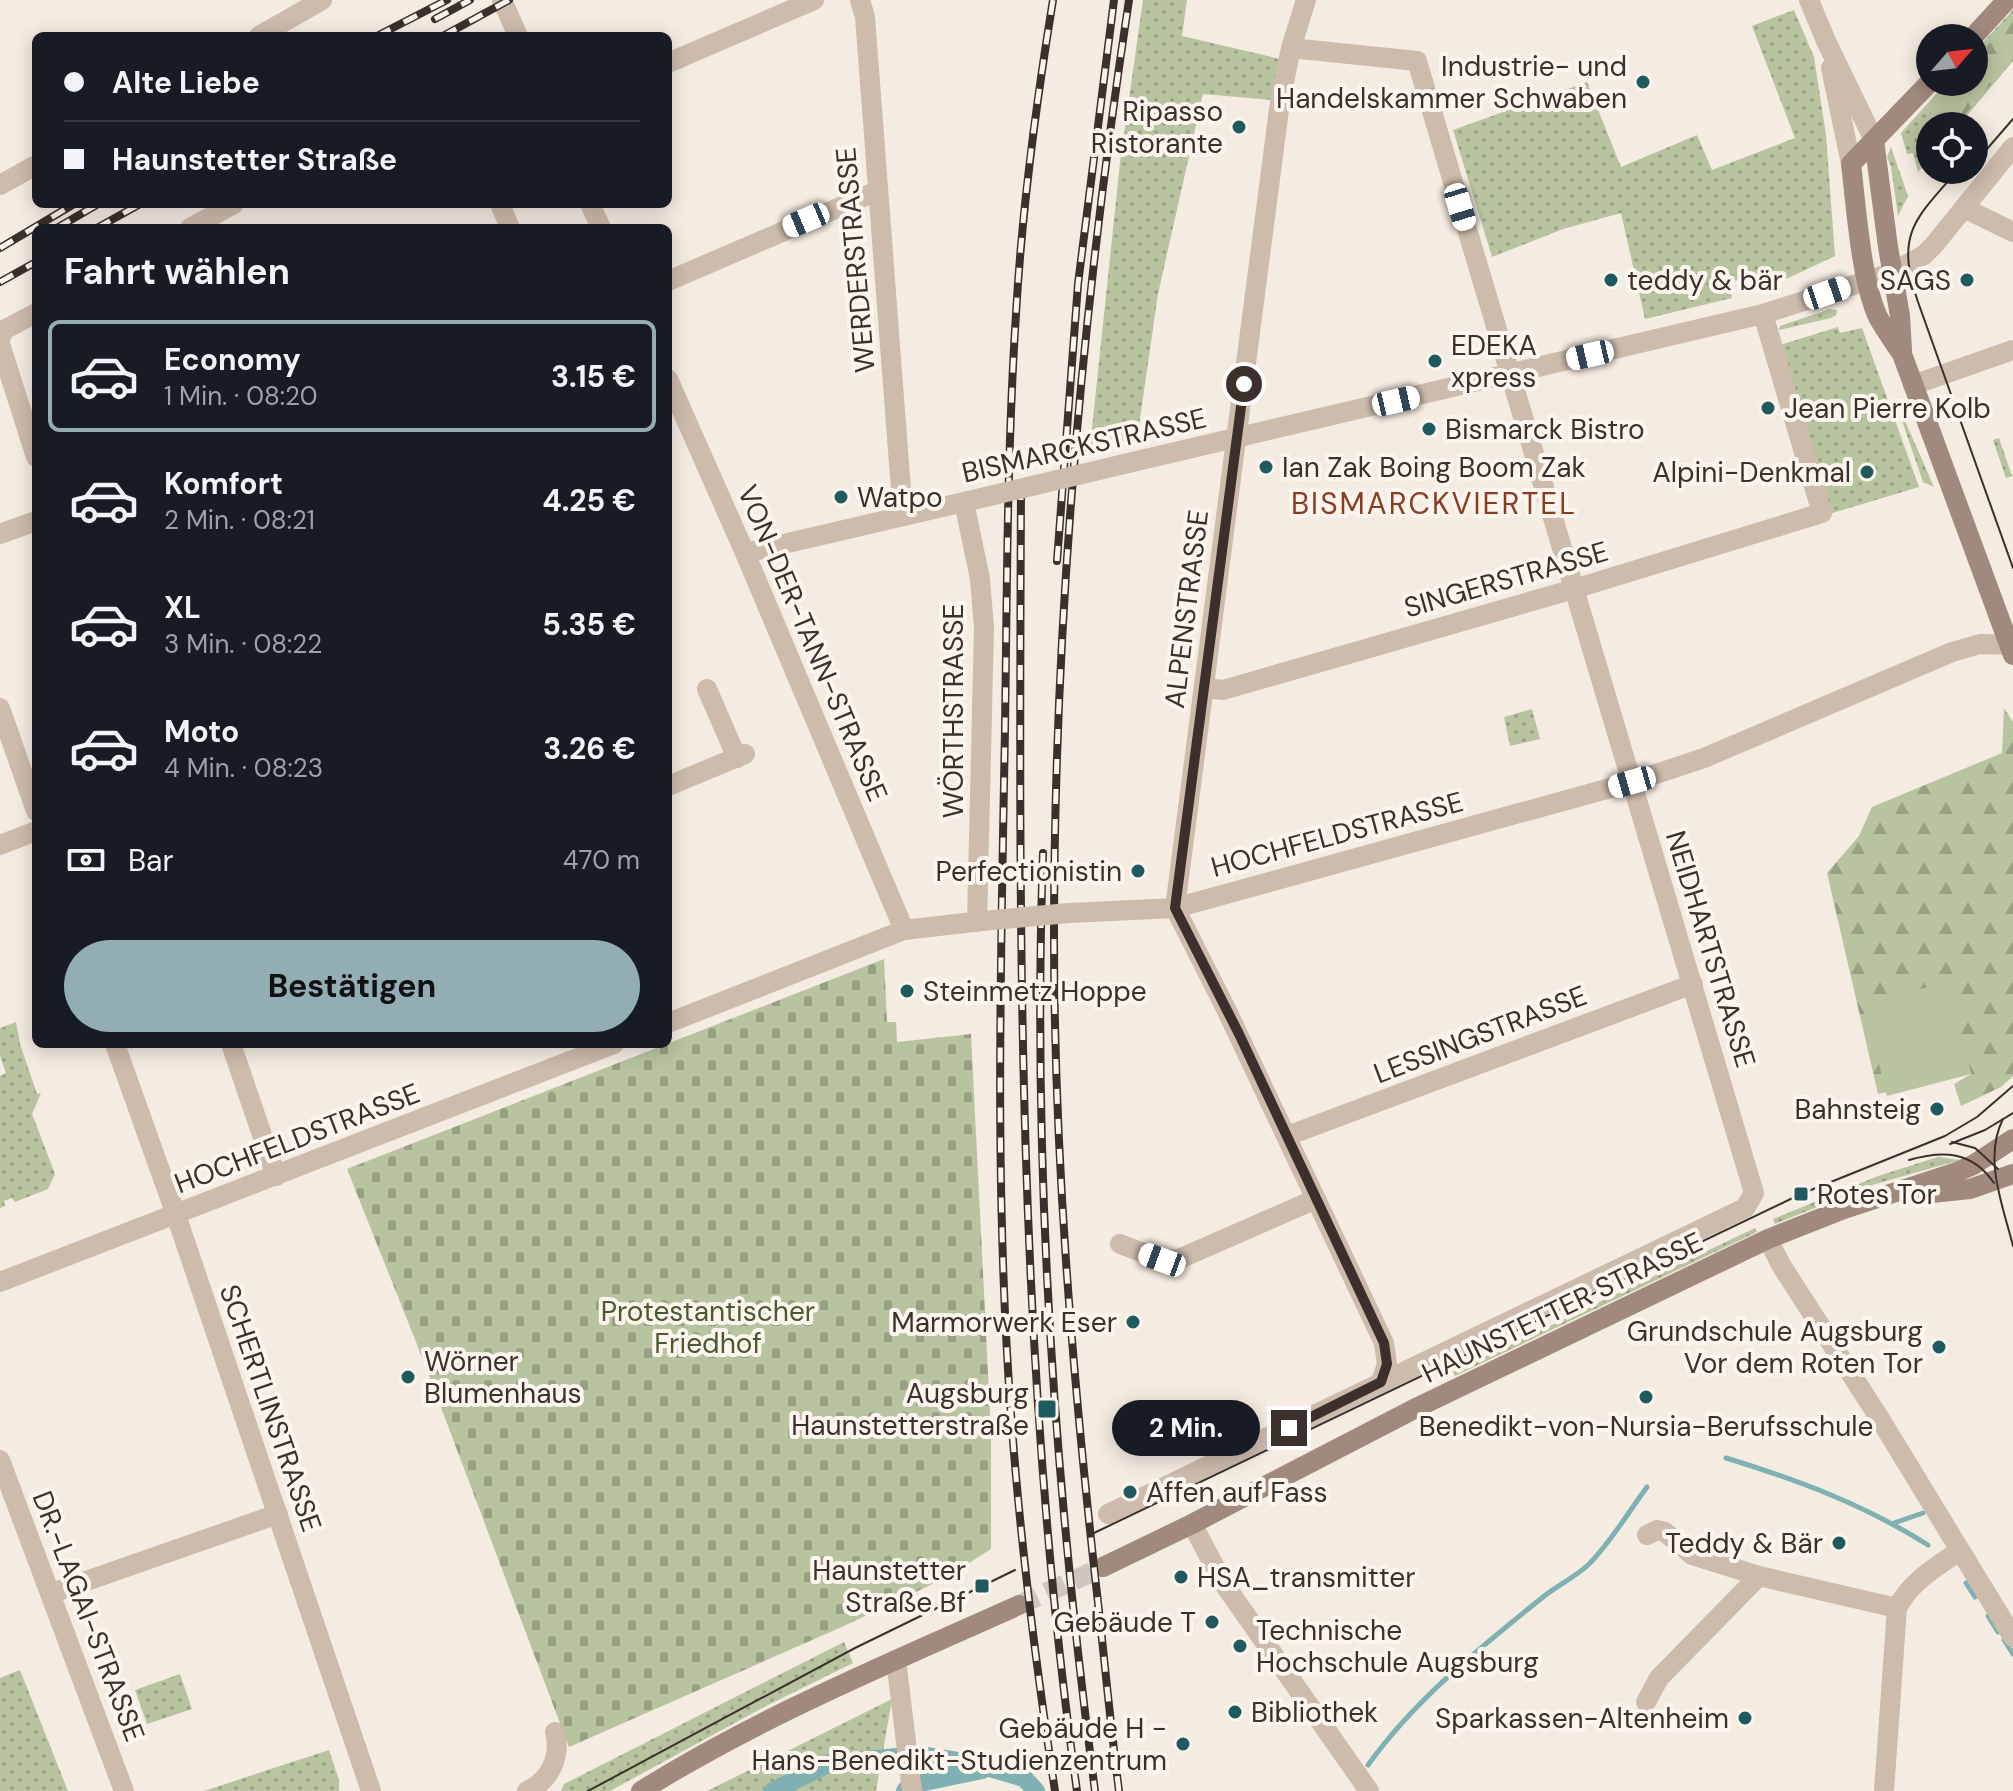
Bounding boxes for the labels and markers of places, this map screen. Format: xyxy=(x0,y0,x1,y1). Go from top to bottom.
place label: Industrie- und Handelskammer Schwaben xyxy=(1276,48,1627,117)
marker: Industrie- und Handelskammer Schwaben xyxy=(1634,73,1652,91)
place label: Ripasso Ristorante xyxy=(1091,93,1223,162)
marker: Ripasso Ristorante xyxy=(1230,118,1248,136)
place label: teddy & bär xyxy=(1627,262,1783,299)
place label: SAGS xyxy=(1880,262,1951,299)
marker: teddy & bär xyxy=(1602,271,1620,289)
marker: SAGS xyxy=(1958,271,1976,289)
place label: EDEKA xpress xyxy=(1451,327,1537,396)
marker: EDEKA xpress xyxy=(1426,352,1444,370)
place label: Jean Pierre Kolb xyxy=(1784,390,1991,427)
marker: Jean Pierre Kolb xyxy=(1759,399,1777,417)
place label: Bismarck Bistro xyxy=(1445,411,1645,448)
marker: Bismarck Bistro xyxy=(1420,420,1438,438)
place label: Ian Zak Boing Boom Zak xyxy=(1282,449,1586,486)
place label: Alpini-Denkmal xyxy=(1652,454,1851,491)
marker: Ian Zak Boing Boom Zak xyxy=(1257,458,1275,476)
marker: Alpini-Denkmal xyxy=(1858,463,1876,481)
place label: Watpo xyxy=(857,479,943,516)
marker: Watpo xyxy=(832,488,850,506)
place label: Perfectionistin xyxy=(936,853,1122,890)
marker: Perfectionistin xyxy=(1129,862,1147,880)
place label: Steinmetz Hoppe xyxy=(923,973,1147,1010)
marker: Steinmetz Hoppe xyxy=(898,982,916,1000)
place label: Bahnsteig xyxy=(1794,1091,1921,1128)
marker: Bahnsteig xyxy=(1928,1100,1946,1118)
place label: Rotes Tor xyxy=(1817,1176,1937,1213)
marker: Rotes Tor xyxy=(1792,1185,1810,1203)
place label: Marmorwerk Eser xyxy=(891,1304,1117,1341)
marker: Marmorwerk Eser xyxy=(1124,1313,1142,1331)
place label: Grundschule Augsburg Vor dem Roten Tor xyxy=(1627,1313,1923,1382)
marker: Grundschule Augsburg Vor dem Roten Tor xyxy=(1930,1338,1948,1356)
place label: Wörner Blumenhaus xyxy=(424,1343,582,1412)
marker: Wörner Blumenhaus xyxy=(399,1368,417,1386)
place label: Augsburg Haunstetterstraße xyxy=(791,1375,1029,1444)
marker: Benedikt-von-Nursia-Berufsschule xyxy=(1637,1388,1655,1406)
marker: Augsburg Haunstetterstraße xyxy=(1036,1398,1058,1420)
place label: Benedikt-von-Nursia-Berufsschule xyxy=(1419,1408,1873,1445)
place label: Affen auf Fass xyxy=(1146,1474,1328,1511)
marker: Affen auf Fass xyxy=(1121,1483,1139,1501)
place label: Teddy & Bär xyxy=(1665,1525,1823,1562)
marker: Teddy & Bär xyxy=(1830,1534,1848,1552)
place label: Haunstetter Straße Bf xyxy=(812,1552,966,1621)
place label: HSA_transmitter xyxy=(1197,1559,1416,1596)
marker: HSA_transmitter xyxy=(1172,1568,1190,1586)
marker: Haunstetter Straße Bf xyxy=(973,1577,991,1595)
place label: Gebäude T xyxy=(1053,1604,1196,1641)
place label: Technische Hochschule Augsburg xyxy=(1256,1612,1539,1681)
marker: Gebäude T xyxy=(1203,1613,1221,1631)
marker: Technische Hochschule Augsburg xyxy=(1231,1637,1249,1655)
place label: Bibliothek xyxy=(1251,1694,1378,1731)
place label: Sparkassen-Altenheim xyxy=(1435,1700,1729,1737)
marker: Bibliothek xyxy=(1226,1703,1244,1721)
marker: Sparkassen-Altenheim xyxy=(1736,1709,1754,1727)
place label: Gebäude H - Hans-Benedikt-Studienzentrum xyxy=(752,1710,1167,1779)
marker: Gebäude H - Hans-Benedikt-Studienzentrum xyxy=(1174,1735,1192,1753)

